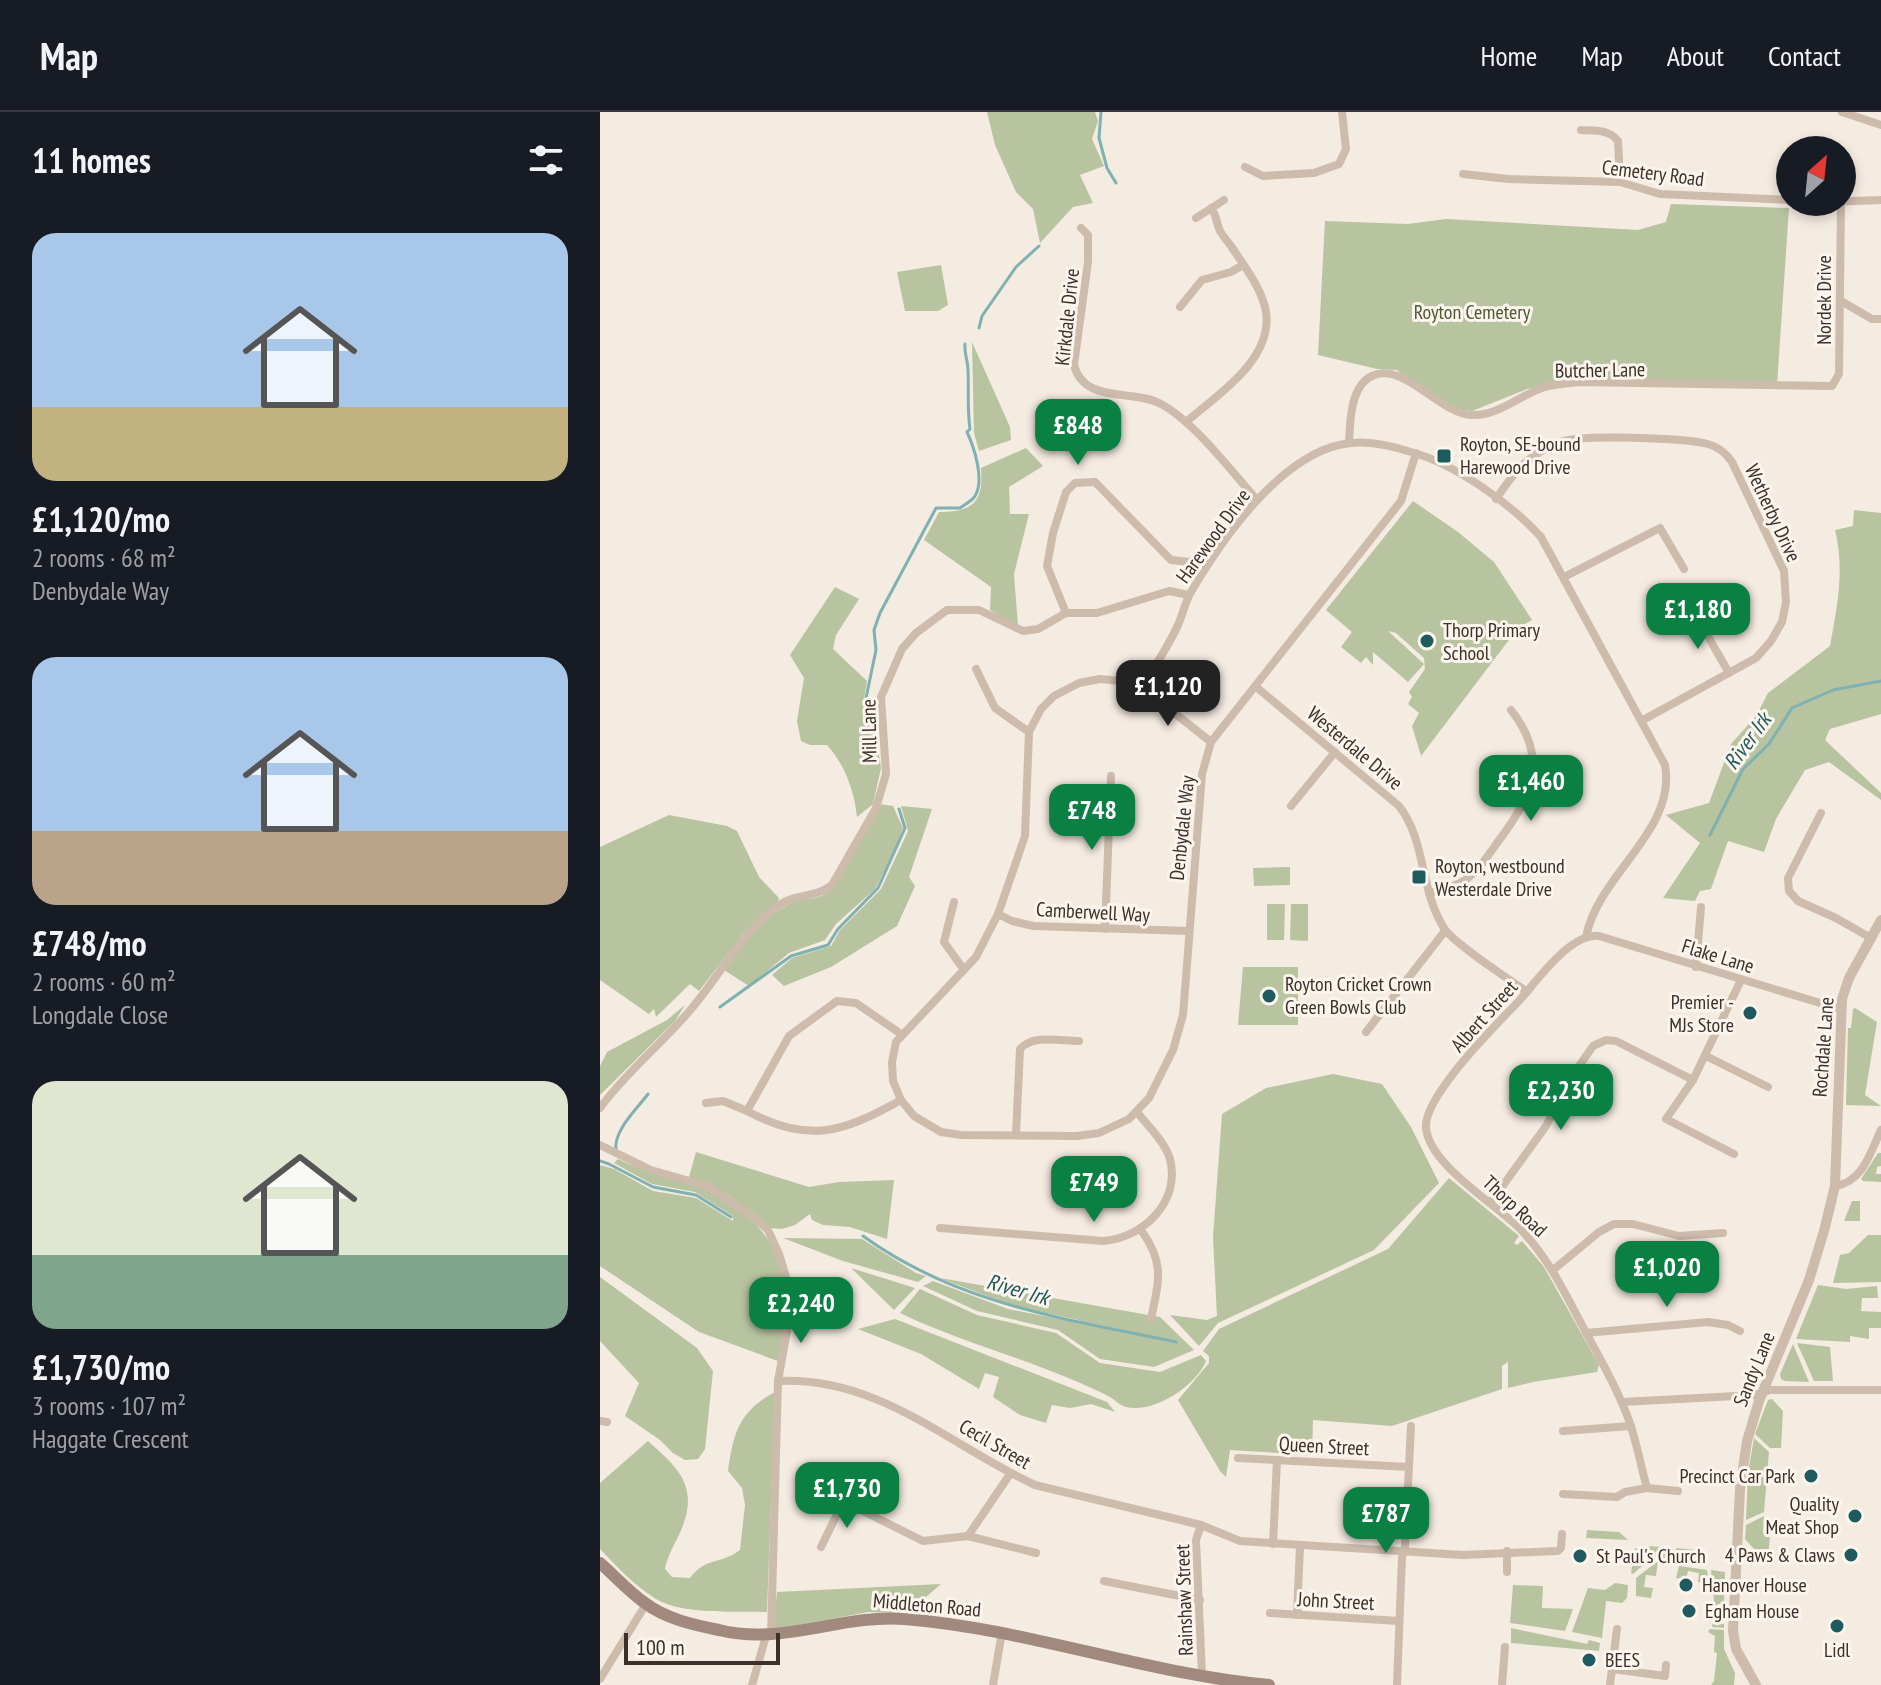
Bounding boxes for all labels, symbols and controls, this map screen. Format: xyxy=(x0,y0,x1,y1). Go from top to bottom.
text: Map xyxy=(40,31,98,80)
text: Home xyxy=(1481,37,1537,74)
text: Map xyxy=(1581,37,1623,74)
text: About xyxy=(1667,37,1724,74)
text: Contact xyxy=(1768,37,1841,74)
north arrow xyxy=(1776,136,1856,216)
map controls xyxy=(1776,136,1856,216)
text: 11 homes xyxy=(32,138,151,182)
icon: filters xyxy=(524,138,568,182)
street label: Cemetery Road xyxy=(1601,154,1705,192)
street label: Nordek Drive xyxy=(1811,255,1837,345)
street label: Kirkdale Drive xyxy=(1049,267,1085,367)
icon: home xyxy=(228,285,372,429)
park label: Royton Cemetery xyxy=(1414,299,1531,325)
street label: Butcher Lane xyxy=(1555,356,1645,384)
pin: £848 xyxy=(1031,399,1125,467)
text: £848 xyxy=(1053,408,1103,441)
place label: Royton, SE-bound Harewood Drive xyxy=(1460,431,1581,480)
marker: Royton, SE-bound Harewood Drive xyxy=(1435,447,1453,465)
street label: Wetherby Drive xyxy=(1739,460,1807,566)
street label: Harewood Drive xyxy=(1170,484,1256,588)
text: £1,120/mo xyxy=(32,497,170,541)
text: 2 rooms · 68 m² xyxy=(32,541,176,574)
text: Denbydale Way xyxy=(32,574,169,607)
pin: £1,180 xyxy=(1633,583,1763,651)
text: £1,180 xyxy=(1664,592,1732,625)
place label: Thorp Primary School xyxy=(1443,617,1541,666)
marker: Thorp Primary School xyxy=(1418,632,1436,650)
pin: £1,120 xyxy=(1103,660,1233,728)
text: £1,120 xyxy=(1134,669,1202,702)
street label: Mill Lane xyxy=(855,699,883,763)
street label: Westerdale Drive xyxy=(1302,700,1408,796)
water label: River Irk xyxy=(1717,705,1778,775)
icon: home xyxy=(228,709,372,853)
pin: £1,460 xyxy=(1466,755,1596,823)
text: £1,460 xyxy=(1497,764,1565,797)
street label: Denbydale Way xyxy=(1164,774,1200,882)
pin: £748 xyxy=(1045,784,1139,852)
text: £748 xyxy=(1067,793,1117,826)
place label: Royton, westbound Westerdale Drive xyxy=(1435,853,1565,902)
marker: Royton, westbound Westerdale Drive xyxy=(1410,868,1428,886)
street label: Camberwell Way xyxy=(1036,896,1151,928)
text: £748/mo xyxy=(32,921,147,965)
street label: Flake Lane xyxy=(1679,933,1757,979)
text: 2 rooms · 60 m² xyxy=(32,965,176,998)
place label: Royton Cricket Crown Green Bowls Club xyxy=(1285,971,1432,1020)
street label: Albert Street xyxy=(1445,974,1523,1057)
marker: Royton Cricket Crown Green Bowls Club xyxy=(1260,987,1278,1005)
place label: Premier - MJs Store xyxy=(1669,989,1734,1038)
street label: Rochdale Lane xyxy=(1807,996,1839,1098)
text: Longdale Close xyxy=(32,998,168,1031)
marker: Premier - MJs Store xyxy=(1741,1004,1759,1022)
pin: £2,230 xyxy=(1496,1064,1626,1132)
text: £2,230 xyxy=(1527,1073,1595,1106)
icon: home xyxy=(228,1133,372,1277)
pin: £749 xyxy=(1047,1156,1141,1224)
text: £749 xyxy=(1069,1165,1119,1198)
street label: Thorp Road xyxy=(1477,1170,1553,1242)
pin: £1,020 xyxy=(1602,1241,1732,1309)
text: £1,020 xyxy=(1633,1250,1701,1283)
water label: River Irk xyxy=(984,1267,1055,1312)
pin: £2,240 xyxy=(736,1277,866,1345)
text: £2,240 xyxy=(767,1286,835,1319)
street label: Sandy Lane xyxy=(1727,1328,1781,1410)
text: £1,730/mo xyxy=(32,1345,170,1389)
text: 3 rooms · 107 m² xyxy=(32,1389,186,1422)
street label: Cecil Street xyxy=(955,1413,1036,1475)
text: Haggate Crescent xyxy=(32,1422,189,1455)
street label: Queen Street xyxy=(1278,1431,1370,1461)
pin: £1,730 xyxy=(782,1462,912,1530)
place label: Precinct Car Park xyxy=(1680,1463,1795,1489)
marker: Precinct Car Park xyxy=(1802,1467,1820,1485)
text: £1,730 xyxy=(813,1471,881,1504)
pin: £787 xyxy=(1339,1487,1433,1555)
place label: Quality Meat Shop xyxy=(1766,1491,1839,1540)
text: £787 xyxy=(1361,1496,1411,1529)
marker: Quality Meat Shop xyxy=(1846,1507,1864,1525)
place label: 4 Paws & Claws xyxy=(1725,1542,1835,1568)
street label: Rainshaw Street xyxy=(1169,1543,1199,1656)
place label: St Paul's Church xyxy=(1596,1543,1706,1569)
marker: 4 Paws & Claws xyxy=(1842,1546,1860,1564)
marker: St Paul's Church xyxy=(1571,1547,1589,1565)
place label: Hanover House xyxy=(1702,1572,1807,1598)
marker: Hanover House xyxy=(1677,1576,1695,1594)
street label: John Street xyxy=(1296,1586,1375,1616)
street label: Middleton Road xyxy=(872,1587,982,1623)
place label: Egham House xyxy=(1705,1598,1799,1624)
marker: Egham House xyxy=(1680,1602,1698,1620)
marker: Lidl xyxy=(1828,1617,1846,1635)
scale bar xyxy=(624,1629,780,1665)
text: 100 m xyxy=(636,1633,685,1661)
place label: Lidl xyxy=(1824,1637,1850,1663)
place label: BEES xyxy=(1605,1647,1640,1673)
marker: BEES xyxy=(1580,1651,1598,1669)

